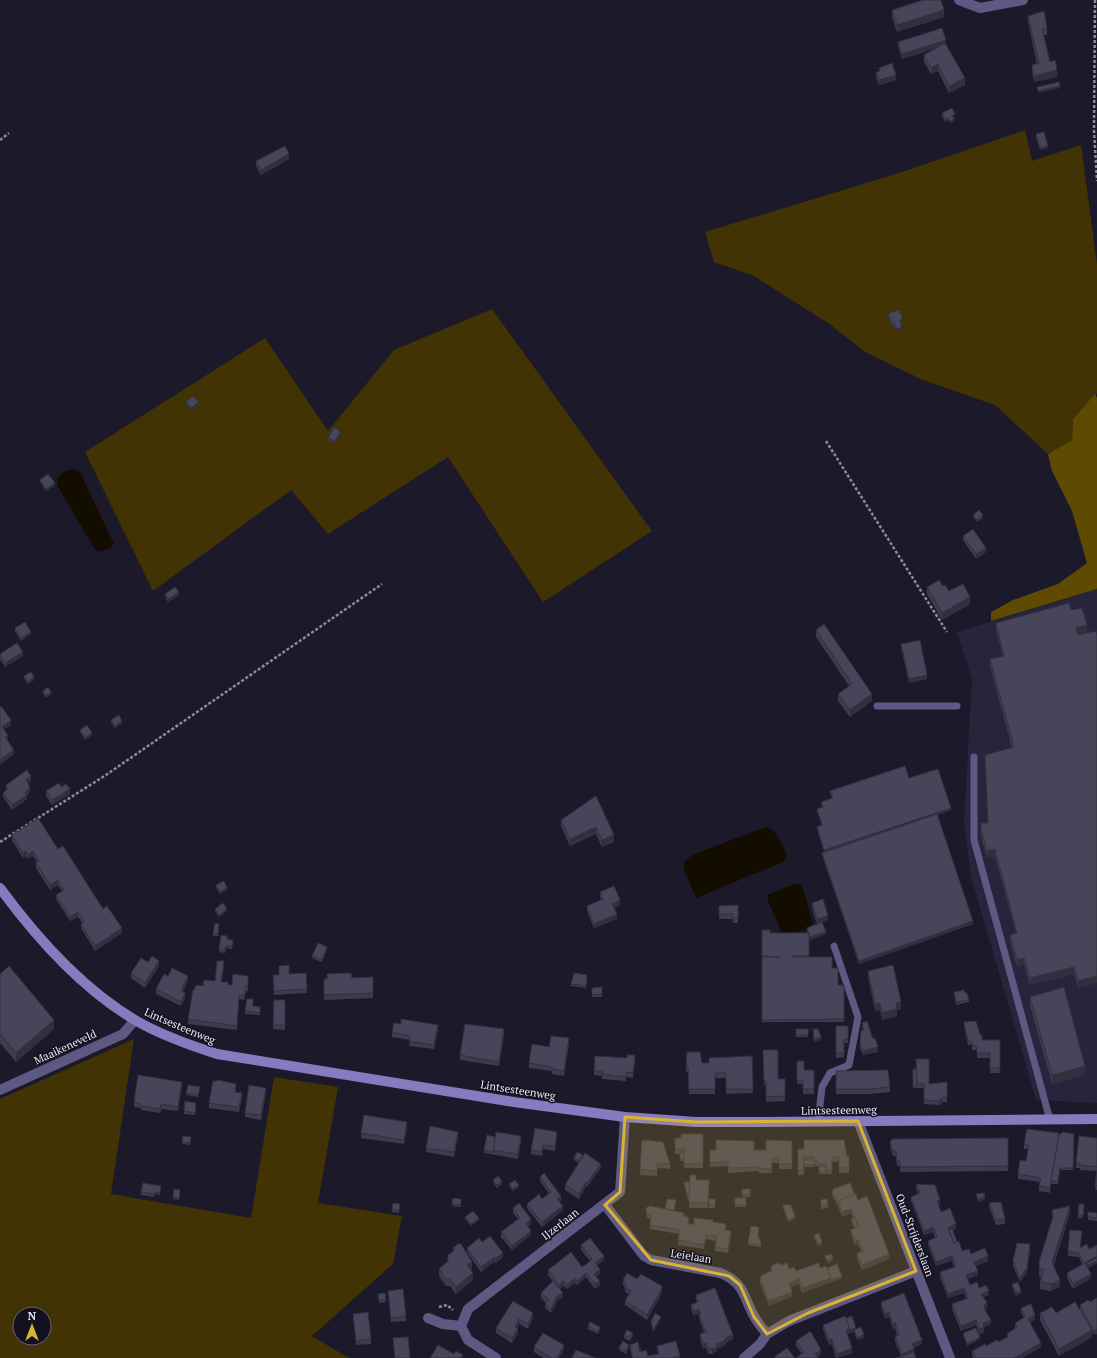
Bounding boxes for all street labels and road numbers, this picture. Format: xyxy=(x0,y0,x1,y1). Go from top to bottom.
street label: Lintsesteenweg xyxy=(142,1005,218,1047)
street label: Maaikeneveld xyxy=(32,1026,98,1068)
street label: Lintsesteenweg xyxy=(479,1077,557,1103)
street label: Lintsesteenweg xyxy=(801,1102,877,1118)
street label: Oud-Strijderslaan xyxy=(893,1192,937,1279)
street label: IJzerlaan xyxy=(539,1205,582,1243)
street label: Leielaan xyxy=(669,1246,713,1266)

